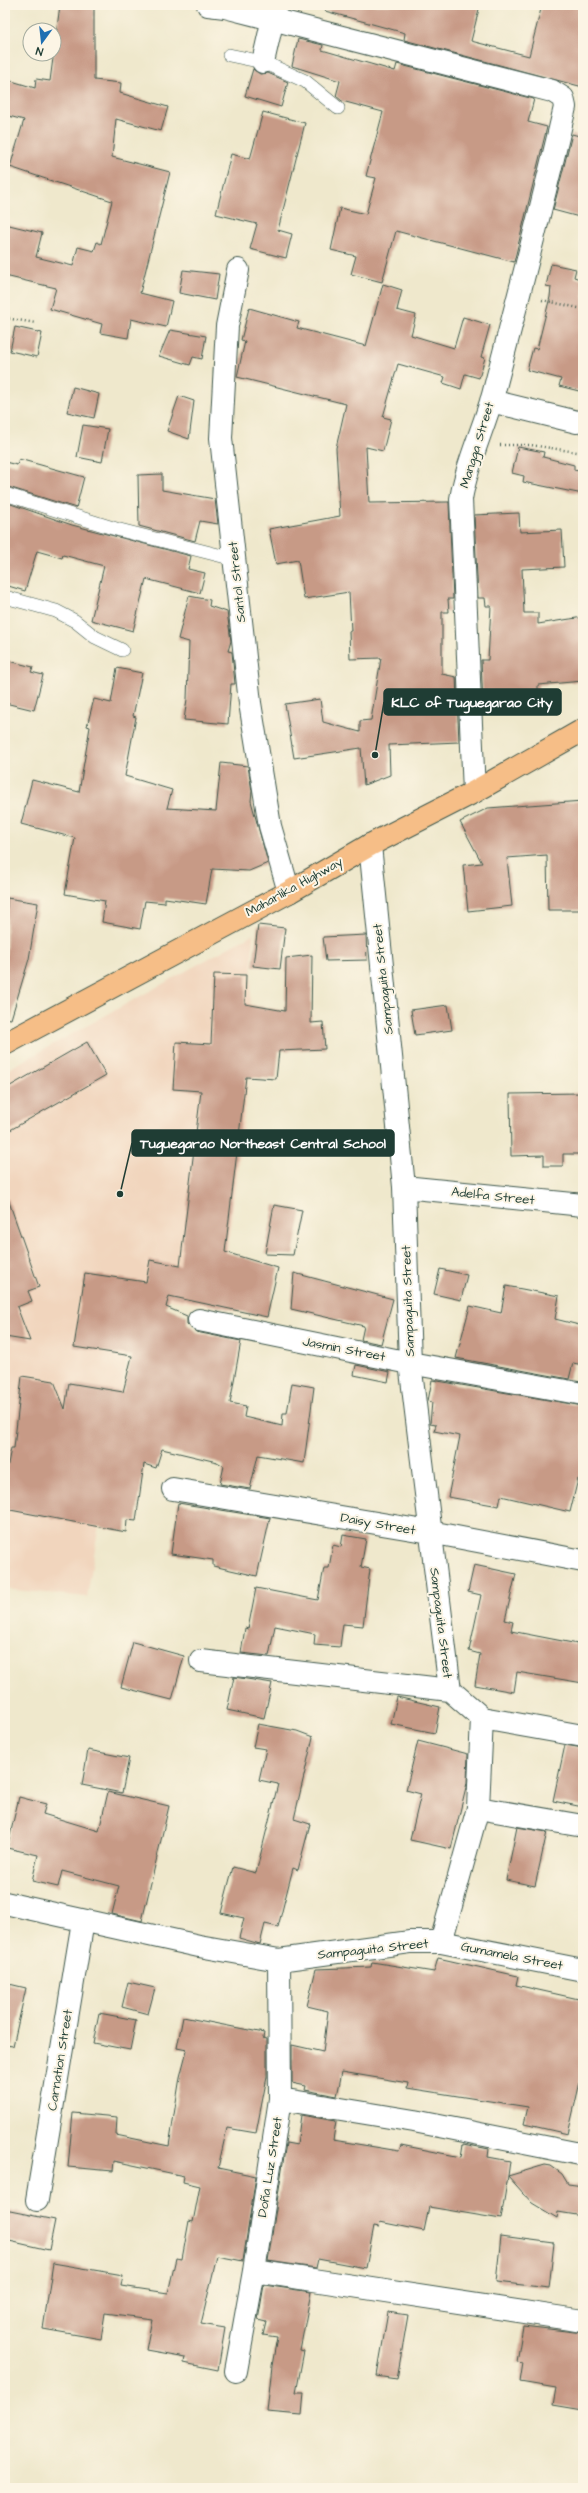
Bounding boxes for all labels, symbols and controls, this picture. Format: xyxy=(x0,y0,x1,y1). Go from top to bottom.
north arrow xyxy=(22,22,62,62)
text: N xyxy=(34,43,45,59)
street label: Mangga Street xyxy=(455,399,500,491)
street label: Santol Street xyxy=(224,540,250,623)
callout: KLC of Tuguegarao City xyxy=(384,689,561,715)
text: KLC of Tuguegarao City xyxy=(391,693,553,714)
street label: Maharlika Highway xyxy=(242,853,346,922)
street label: Sampaguita Street xyxy=(368,922,399,1035)
callout: Tuguegarao Northeast Central School xyxy=(132,1130,394,1156)
text: Tuguegarao Northeast Central School xyxy=(139,1134,387,1155)
street label: Adelfa Street xyxy=(450,1183,536,1209)
street label: Sampaguita Street xyxy=(397,1244,420,1357)
street label: Jasmin Street xyxy=(301,1332,388,1366)
street label: Daisy Street xyxy=(339,1509,418,1541)
street label: Sampaguita Street xyxy=(424,1567,457,1680)
street label: Sampaguita Street xyxy=(317,1934,430,1965)
street label: Gumamela Street xyxy=(459,1937,565,1975)
street label: Carnation Street xyxy=(43,2007,77,2112)
street label: Doña Luz Street xyxy=(253,2115,287,2218)

